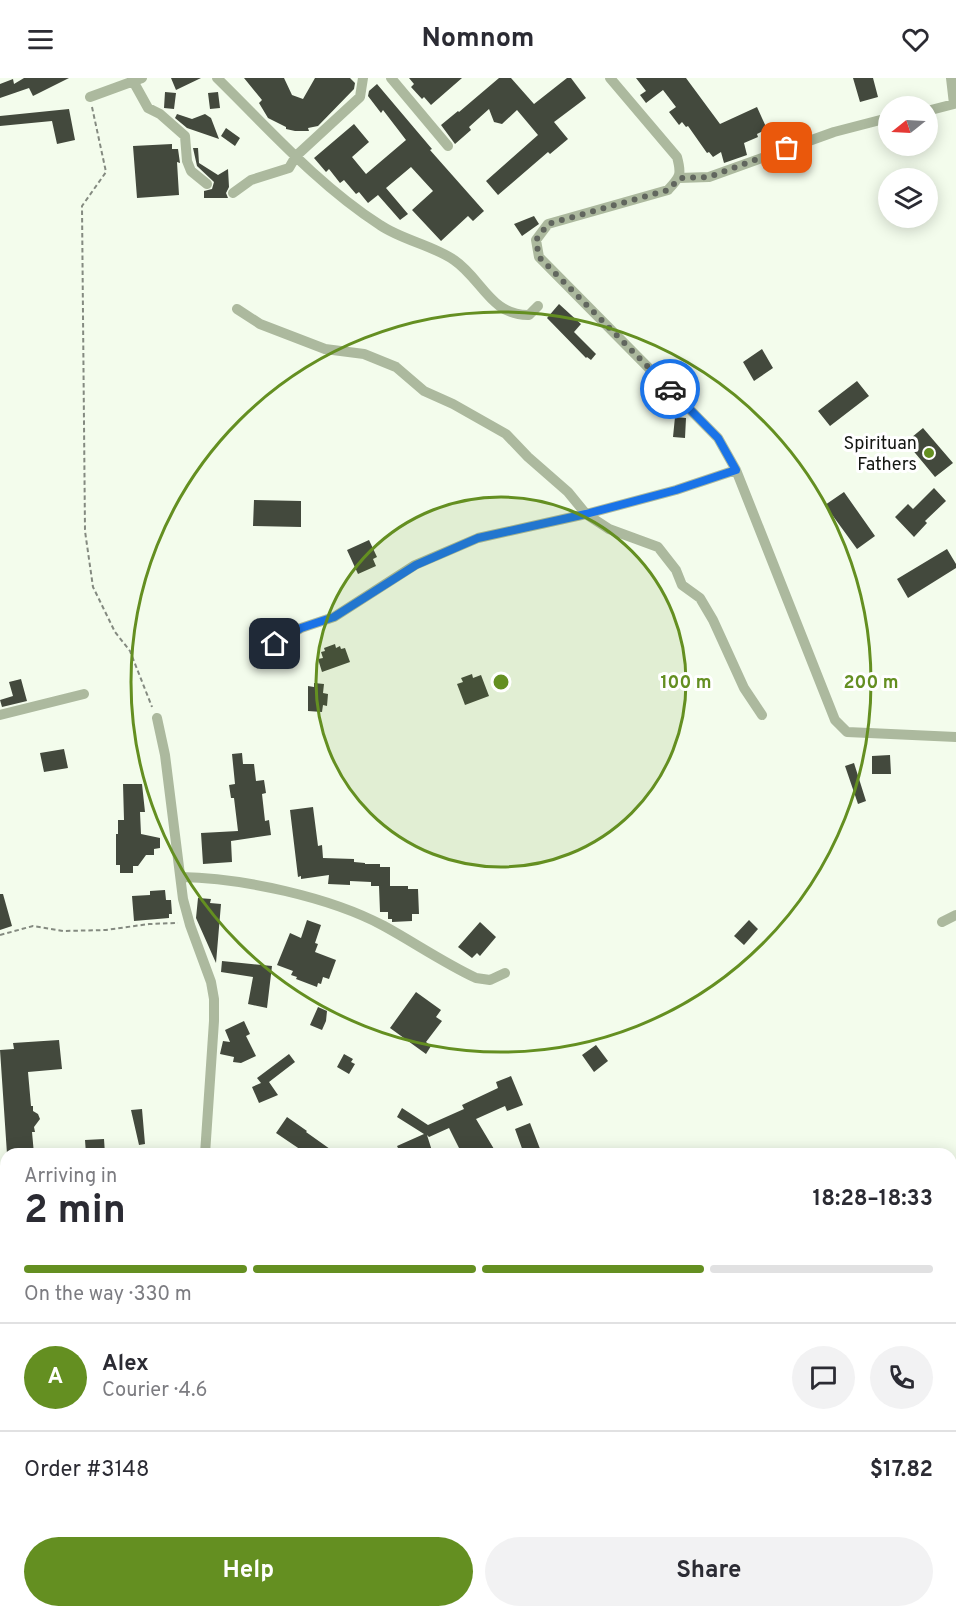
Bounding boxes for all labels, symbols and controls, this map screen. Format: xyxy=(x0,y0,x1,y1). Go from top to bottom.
text: Nomnom xyxy=(421,22,535,56)
icon: menu xyxy=(24,23,57,56)
icon: heart xyxy=(899,23,932,56)
north arrow xyxy=(878,96,938,156)
map controls xyxy=(878,96,938,228)
pin xyxy=(761,122,812,173)
icon: bag xyxy=(770,131,803,164)
button: layers xyxy=(878,168,938,228)
courier xyxy=(640,359,700,419)
icon: car xyxy=(654,373,687,406)
place label: Spirituan Fathers xyxy=(844,433,917,477)
marker: Spirituan Fathers xyxy=(922,446,936,460)
pin xyxy=(249,618,300,669)
icon: home xyxy=(258,627,291,660)
centre of rings xyxy=(491,672,511,692)
text: 100 m xyxy=(660,672,712,695)
text: 200 m xyxy=(843,672,899,695)
text: Arriving in xyxy=(24,1164,117,1190)
text: 18:28–18:33 xyxy=(812,1186,933,1213)
text: 2 min xyxy=(24,1188,126,1237)
text: On the way · 330 m xyxy=(24,1282,192,1308)
button: chat xyxy=(792,1346,855,1409)
button: phone xyxy=(870,1346,933,1409)
text: Alex xyxy=(102,1351,149,1378)
text: A xyxy=(48,1364,63,1391)
text: Courier · 4.6 xyxy=(102,1378,207,1404)
text: Order #3148 xyxy=(24,1457,149,1484)
text: $17.82 xyxy=(870,1457,933,1484)
button: Help xyxy=(24,1537,473,1606)
button: Share xyxy=(485,1537,933,1606)

